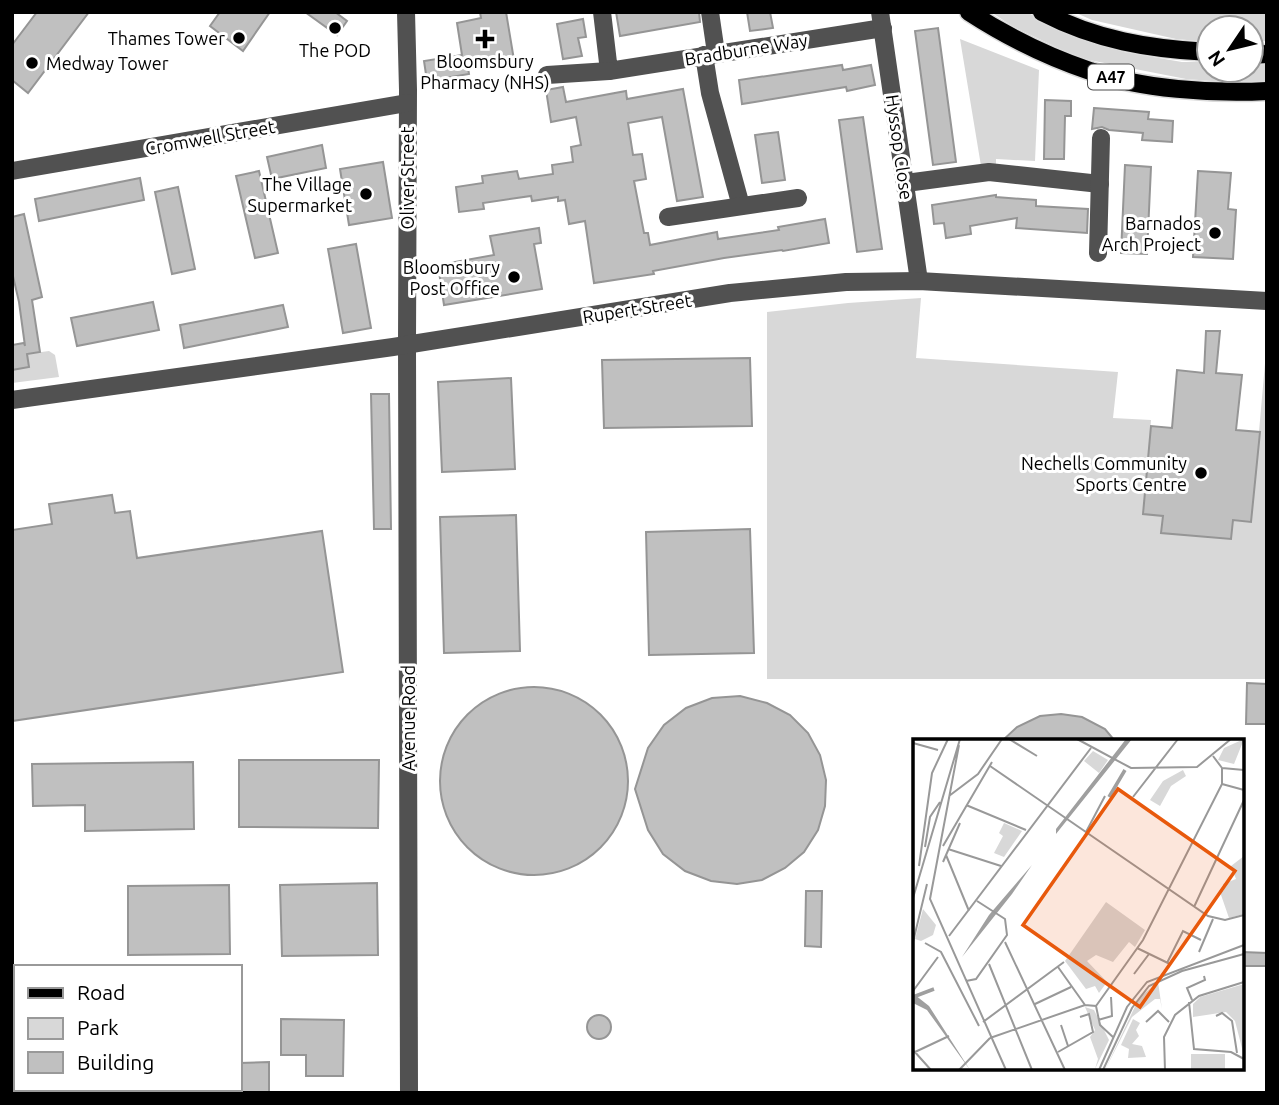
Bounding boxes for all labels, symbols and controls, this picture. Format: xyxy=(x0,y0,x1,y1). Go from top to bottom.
north arrow xyxy=(1195,14,1265,84)
marker: The POD xyxy=(327,20,343,36)
place label: Thames Tower xyxy=(108,28,225,48)
street label: Bradburne Way xyxy=(683,29,809,69)
marker: Thames Tower xyxy=(231,30,247,46)
marker: Bloomsbury Pharmacy (NHS) xyxy=(477,31,493,47)
place label: The POD xyxy=(299,40,371,60)
text: N xyxy=(1203,47,1229,71)
place label: Bloomsbury Pharmacy (NHS) xyxy=(420,51,550,93)
place label: Medway Tower xyxy=(46,53,169,73)
marker: Medway Tower xyxy=(24,55,40,71)
road number: A47 xyxy=(1088,64,1134,90)
street label: Hyssop Close xyxy=(883,93,917,201)
street label: Cromwell Street xyxy=(143,116,277,158)
street label: Oliver Street xyxy=(397,127,417,229)
place label: The Village Supermarket xyxy=(248,174,352,215)
marker: The Village Supermarket xyxy=(358,186,374,202)
place label: Barnados Arch Project xyxy=(1102,213,1201,254)
marker: Barnados Arch Project xyxy=(1207,225,1223,241)
place label: Bloomsbury Post Office xyxy=(403,257,500,298)
marker: Bloomsbury Post Office xyxy=(506,269,522,285)
street label: Rupert Street xyxy=(581,290,693,326)
place label: Nechells Community Sports Centre xyxy=(1021,453,1187,494)
marker: Nechells Community Sports Centre xyxy=(1193,465,1209,481)
street label: Avenue Road xyxy=(398,665,418,771)
inset map xyxy=(913,739,1244,1070)
legend xyxy=(14,965,242,1091)
text: Road xyxy=(77,980,125,1004)
text: Park xyxy=(77,1015,119,1039)
text: Building xyxy=(77,1050,154,1074)

